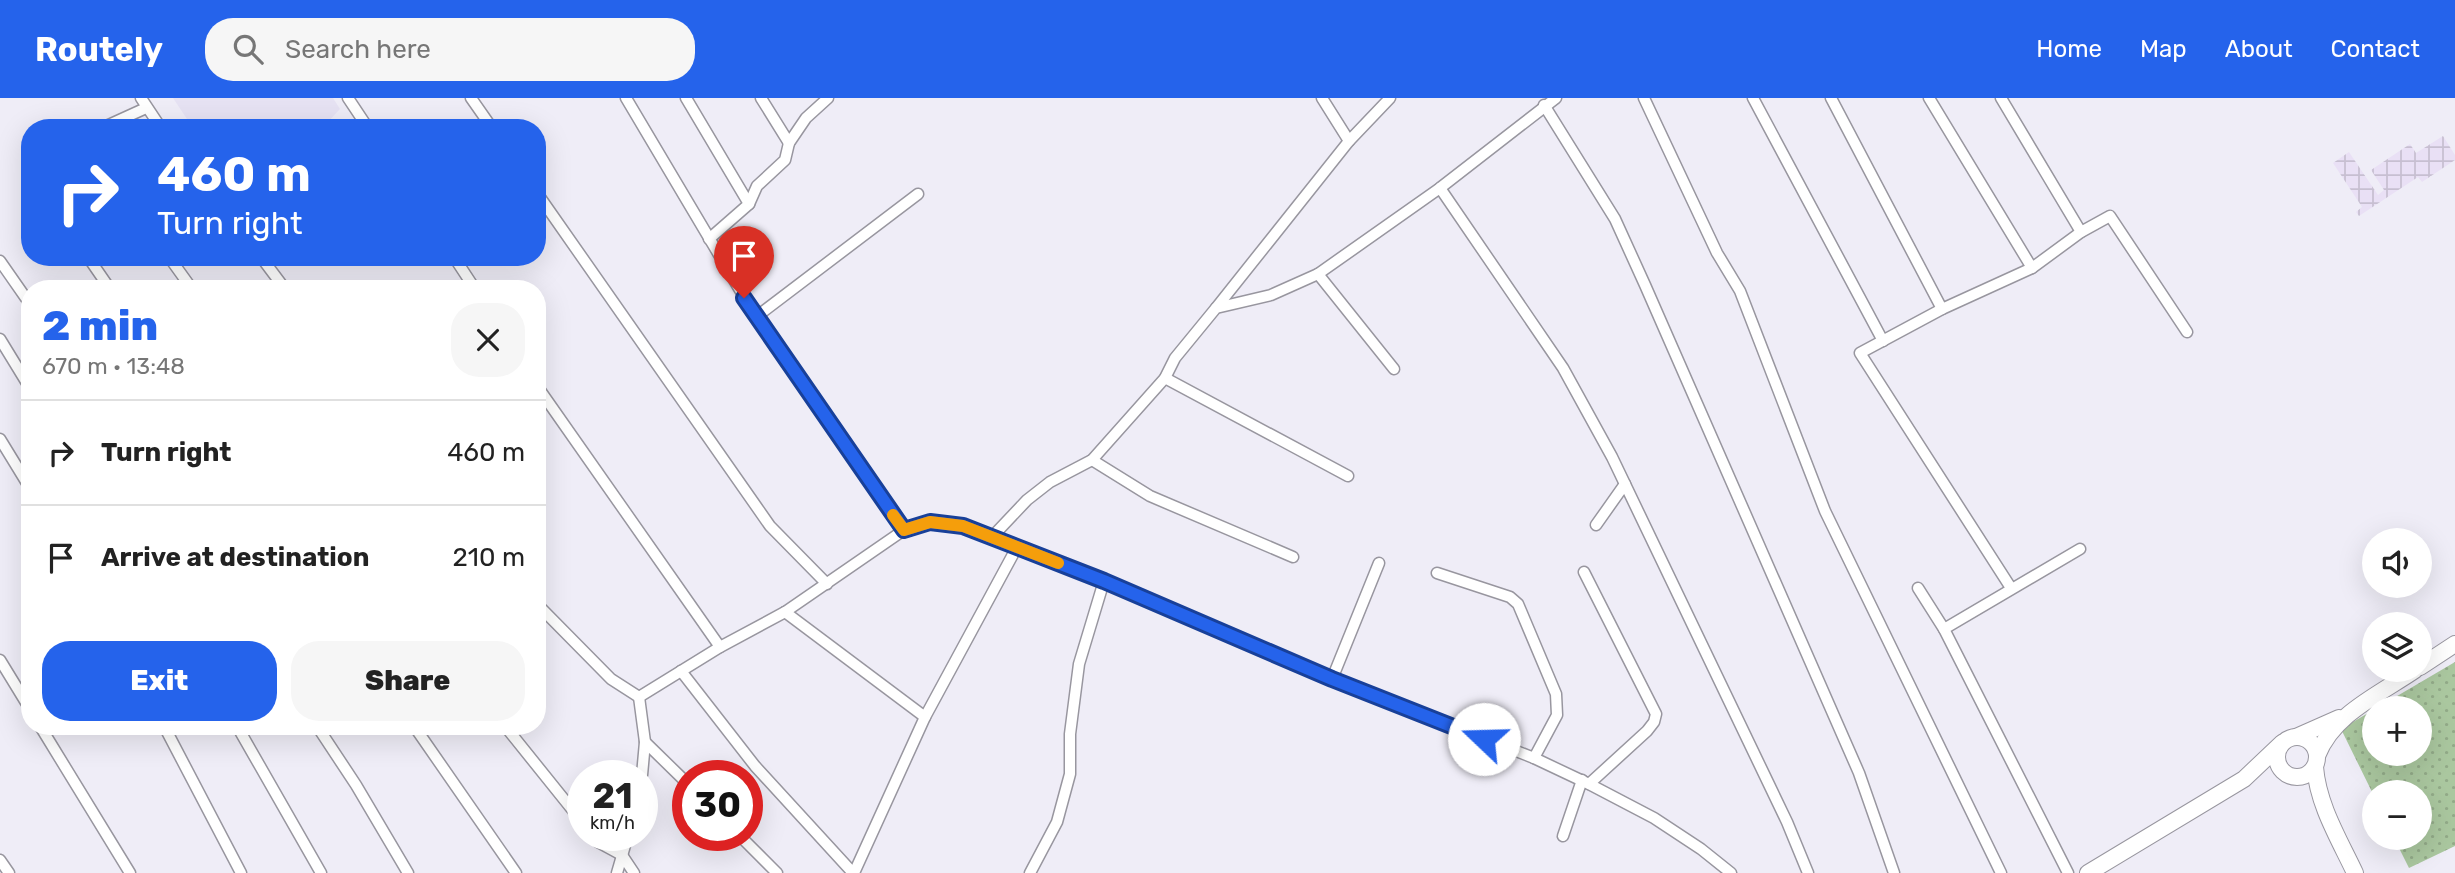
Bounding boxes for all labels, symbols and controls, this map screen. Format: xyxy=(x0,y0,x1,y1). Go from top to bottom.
search box xyxy=(205,18,695,81)
text: Routely xyxy=(35,30,163,69)
icon: search xyxy=(229,30,267,68)
text: Search here xyxy=(285,34,431,65)
text: Home xyxy=(2036,35,2102,63)
text: Map xyxy=(2140,35,2187,63)
text: About xyxy=(2225,35,2293,63)
text: Contact xyxy=(2331,35,2420,63)
text: 460 m xyxy=(157,145,311,203)
icon: right xyxy=(42,147,133,238)
text: Turn right xyxy=(157,204,302,242)
pin xyxy=(714,226,774,298)
icon: arrive xyxy=(725,237,763,275)
text: 2 min xyxy=(42,301,158,351)
button: close xyxy=(451,303,525,377)
text: 670 m · 13:48 xyxy=(42,352,185,380)
icon: right xyxy=(42,434,80,472)
text: Turn right xyxy=(101,437,231,468)
text: 460 m xyxy=(447,437,525,468)
map controls xyxy=(2362,528,2432,850)
button: sound xyxy=(2362,528,2432,598)
icon: arrive xyxy=(42,539,80,577)
text: Arrive at destination xyxy=(101,542,369,573)
text: 210 m xyxy=(453,542,525,573)
button: layers xyxy=(2362,612,2432,682)
button: Exit xyxy=(42,641,277,721)
button: Share xyxy=(291,641,525,721)
button: + xyxy=(2362,696,2432,766)
position arrow xyxy=(1447,702,1521,776)
speed limit sign: 30 xyxy=(672,760,763,851)
text: 21 xyxy=(592,775,633,817)
button: − xyxy=(2362,780,2432,850)
text: km/h xyxy=(590,812,635,834)

